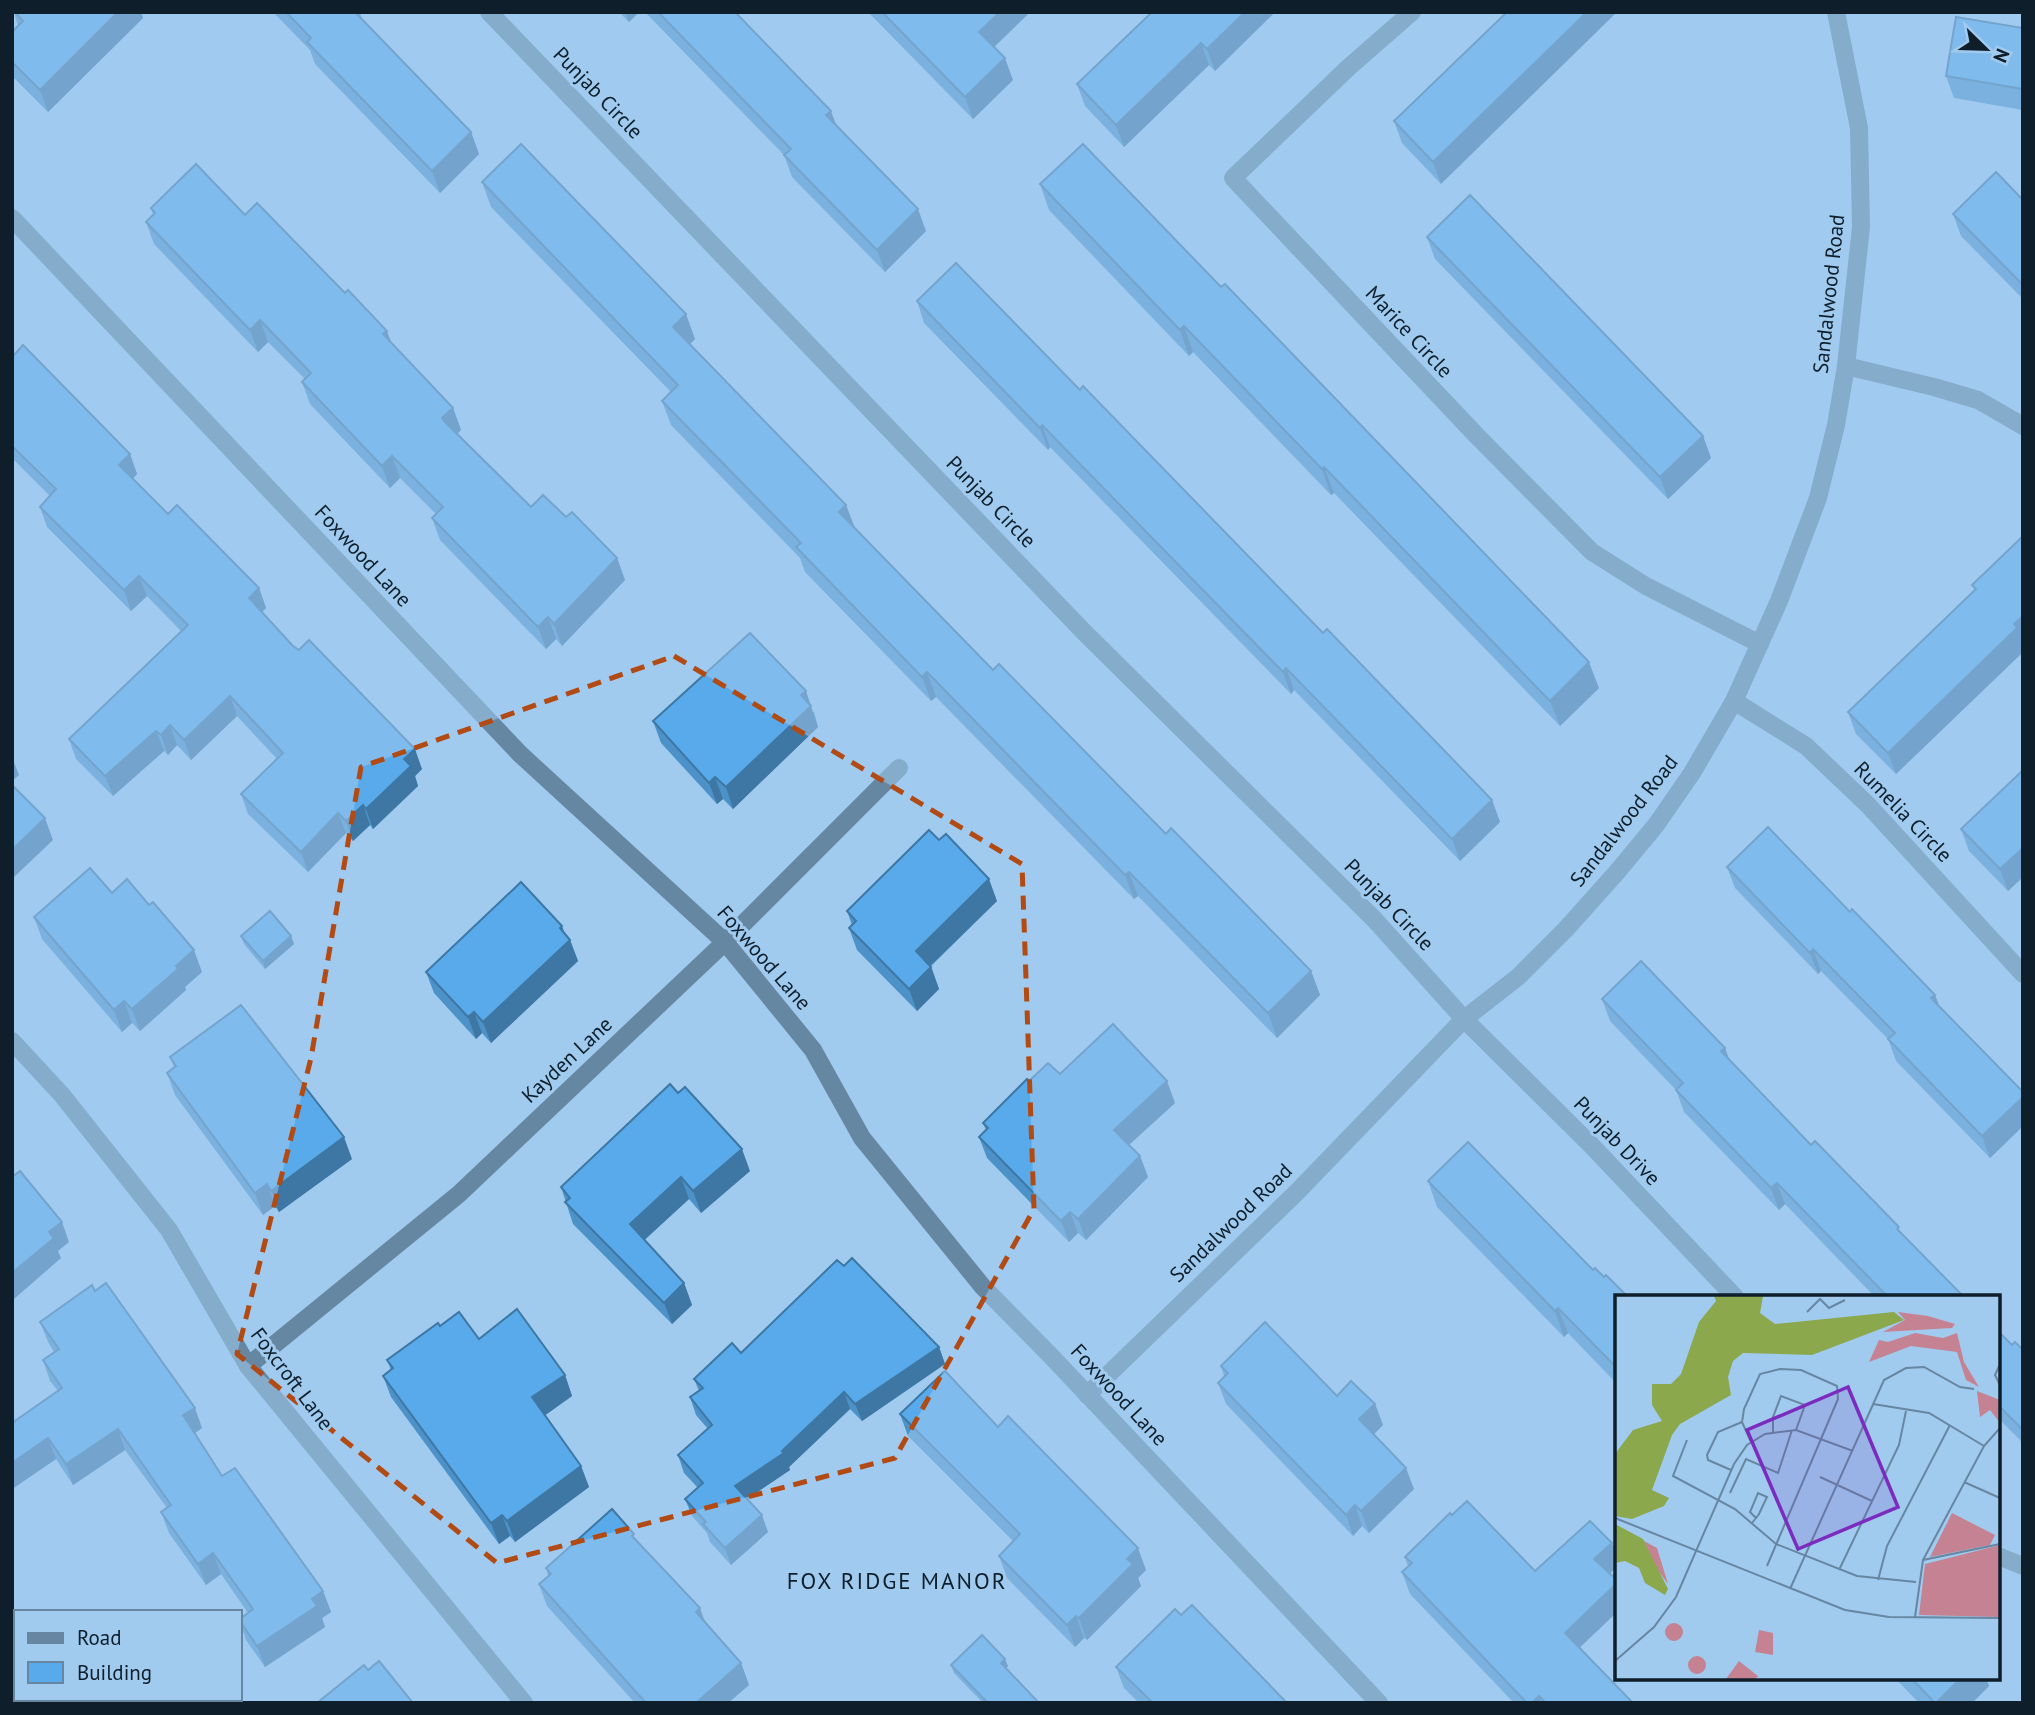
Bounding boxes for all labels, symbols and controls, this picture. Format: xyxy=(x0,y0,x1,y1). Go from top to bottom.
north arrow xyxy=(1951,14,2021,84)
street label: Punjab Circle xyxy=(548,41,649,144)
text: N xyxy=(1988,45,2015,66)
street label: Sandalwood Road xyxy=(1807,213,1850,375)
street label: Marice Circle xyxy=(1360,280,1459,383)
street label: Punjab Circle xyxy=(941,450,1042,553)
street label: Foxwood Lane xyxy=(309,499,418,612)
street label: Sandalwood Road xyxy=(1564,749,1683,892)
street label: Rumelia Circle xyxy=(1848,755,1958,868)
street label: Punjab Circle xyxy=(1339,853,1440,956)
street label: Foxwood Lane xyxy=(712,900,817,1016)
street label: Kayden Lane xyxy=(516,1011,618,1109)
street label: Punjab Drive xyxy=(1568,1090,1667,1191)
street label: Sandalwood Road xyxy=(1164,1157,1298,1288)
inset map xyxy=(1615,1295,2000,1680)
street label: Foxcroft Lane xyxy=(245,1322,340,1435)
street label: Foxwood Lane xyxy=(1065,1338,1174,1451)
district label: FOX RIDGE MANOR xyxy=(787,1566,1007,1595)
legend xyxy=(14,1610,242,1701)
text: Road xyxy=(77,1624,121,1651)
text: Building xyxy=(77,1659,152,1686)

